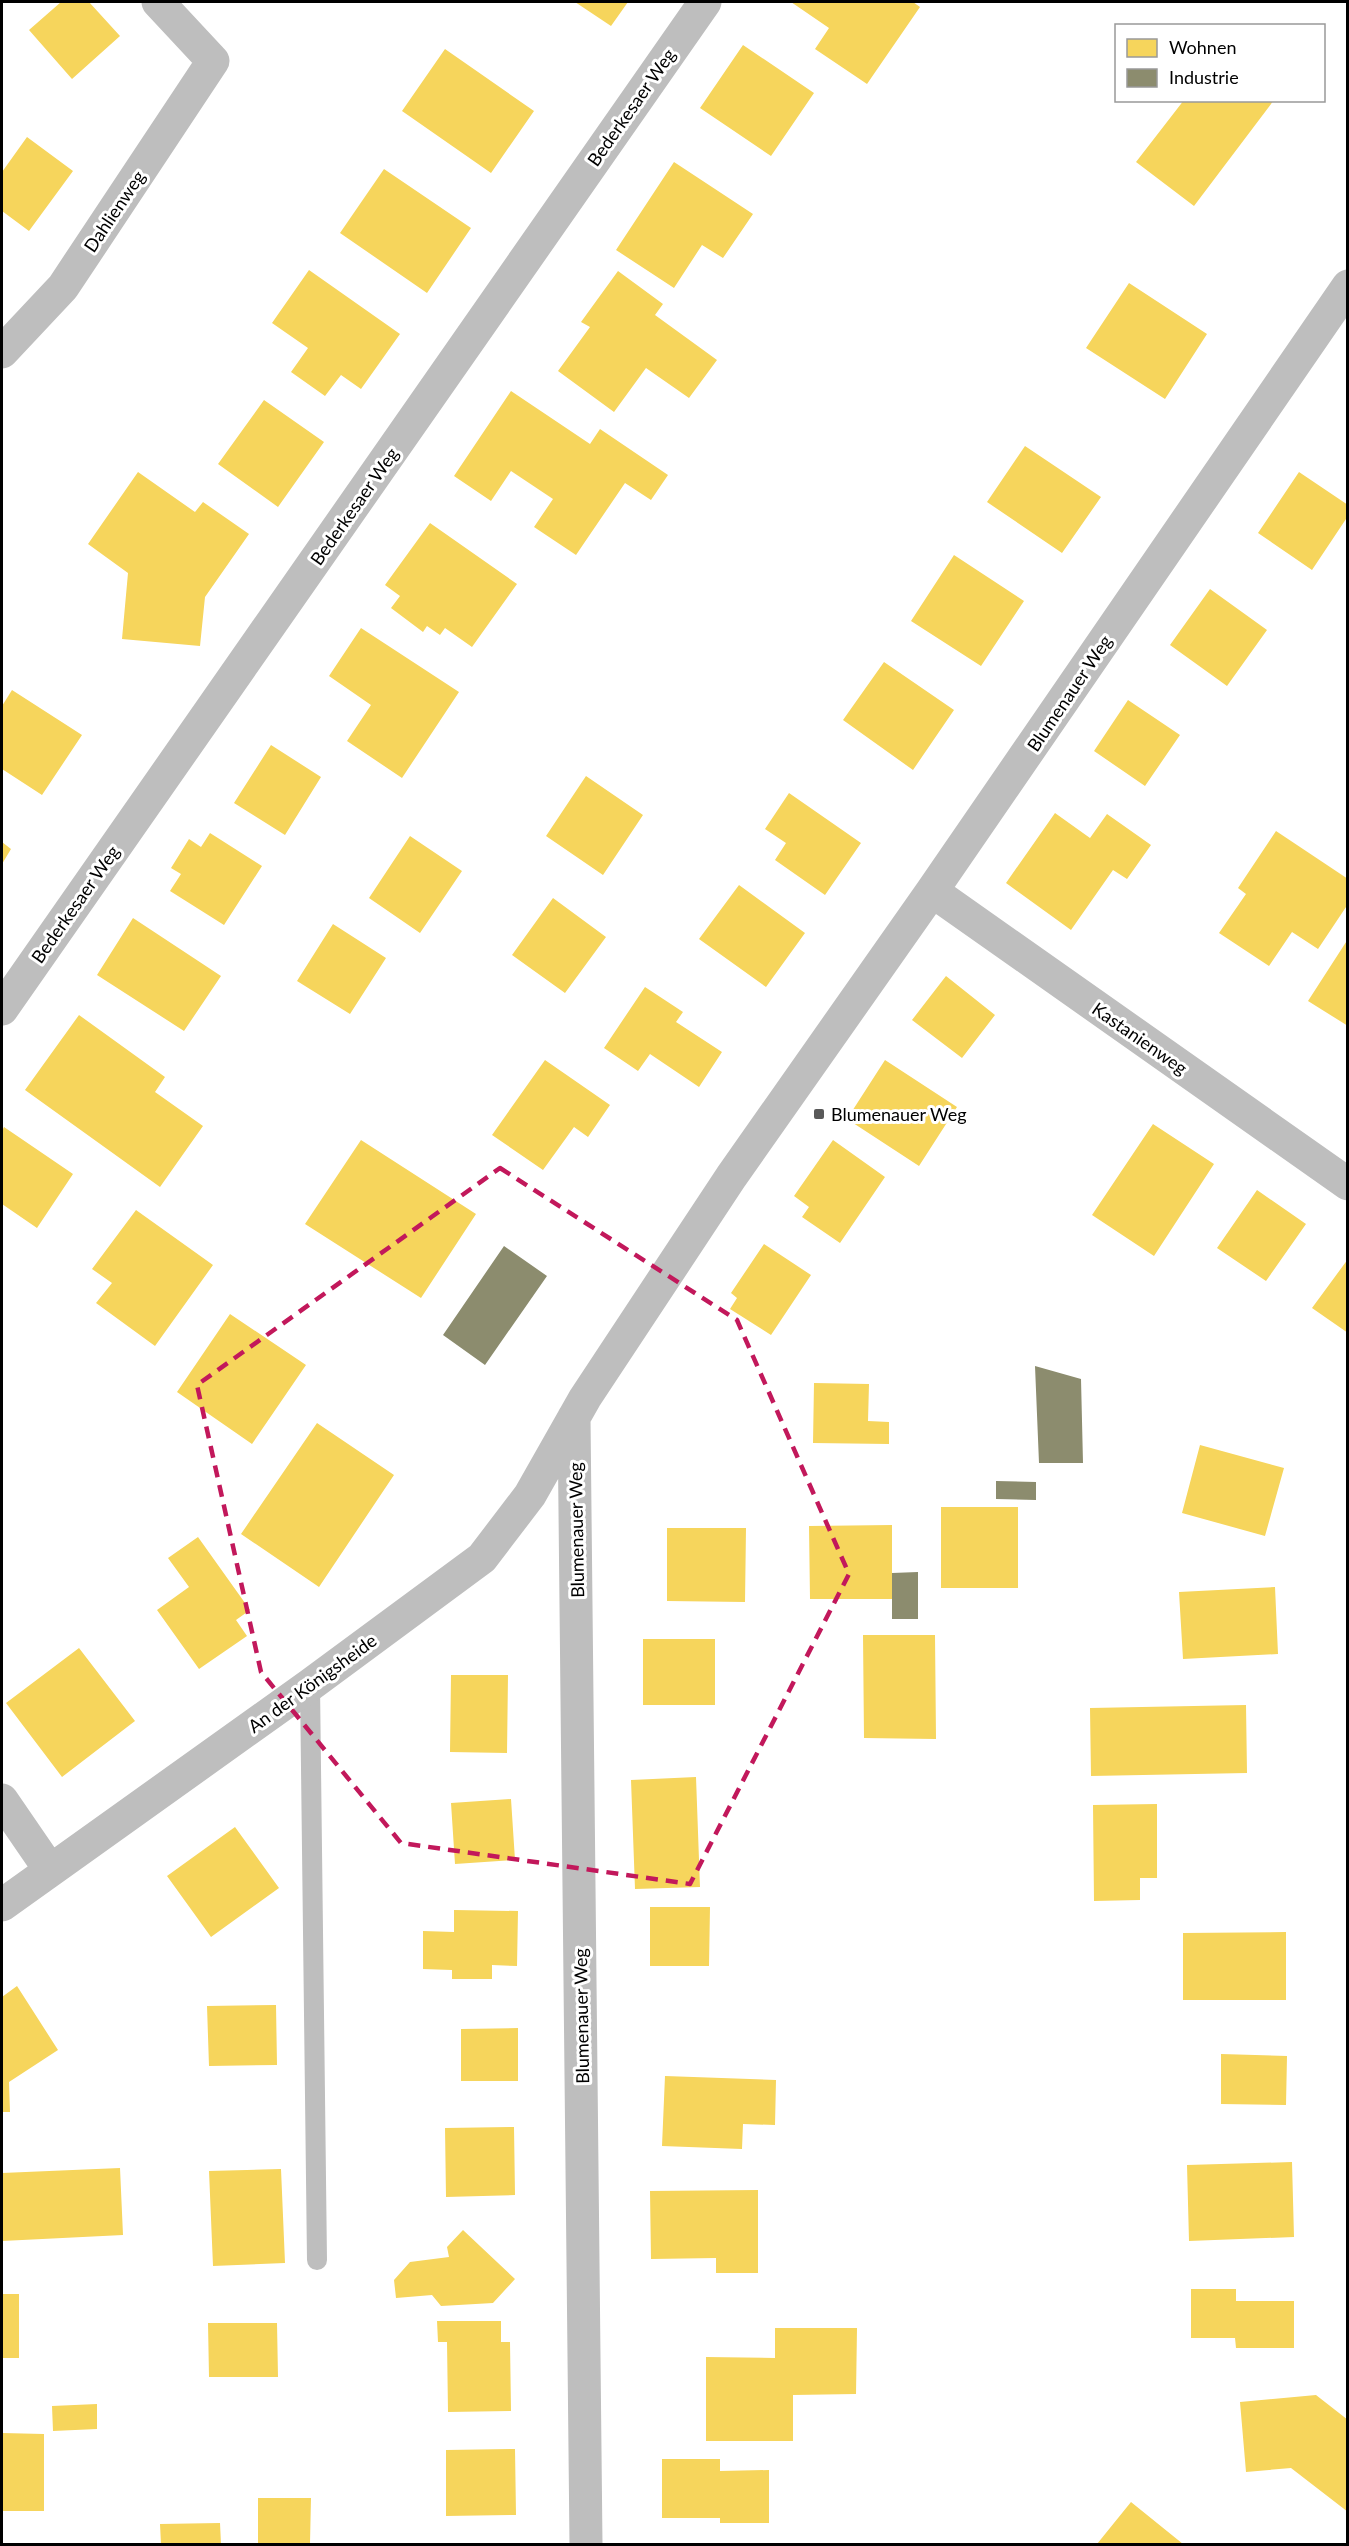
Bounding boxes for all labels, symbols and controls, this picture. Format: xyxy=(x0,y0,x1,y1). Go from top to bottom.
legend xyxy=(1115,24,1325,102)
text: Wohnen xyxy=(1169,36,1236,58)
street label: Bederkesaer Weg xyxy=(582,44,680,170)
text: Industrie xyxy=(1169,66,1239,88)
street label: Dahlienweg xyxy=(79,166,149,256)
street label: Bederkesaer Weg xyxy=(305,443,403,569)
street label: Blumenauer Weg xyxy=(1022,631,1116,755)
street label: Bederkesaer Weg xyxy=(26,841,124,967)
street label: Kastanienweg xyxy=(1088,997,1192,1079)
place label: Blumenauer Weg xyxy=(831,1103,967,1125)
marker: Blumenauer Weg xyxy=(812,1107,826,1121)
street label: Blumenauer Weg xyxy=(564,1462,588,1598)
street label: An der Königsheide xyxy=(243,1629,381,1737)
street label: Blumenauer Weg xyxy=(569,1948,593,2084)

